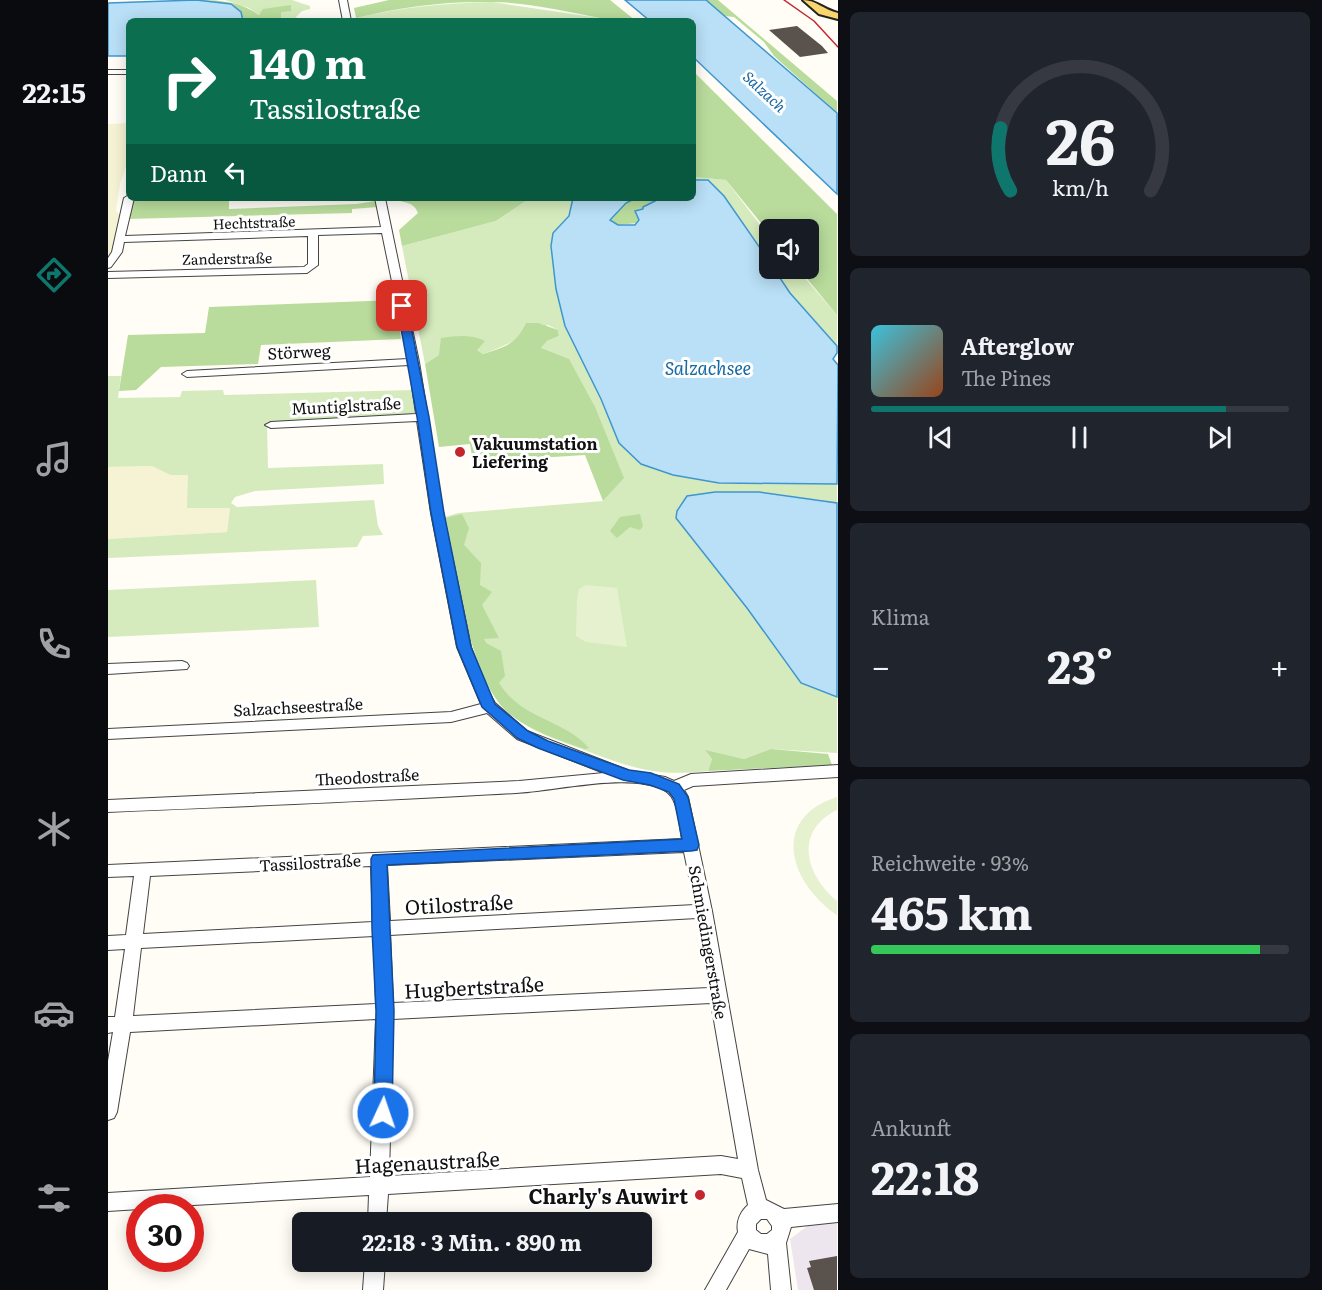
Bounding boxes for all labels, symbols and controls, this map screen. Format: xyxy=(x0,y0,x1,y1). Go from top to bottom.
text: 140 m xyxy=(249,30,366,92)
icon: right xyxy=(150,42,228,120)
water label: Salzach xyxy=(738,65,792,117)
text: 22:15 xyxy=(22,71,86,111)
text: Tassilostraße xyxy=(249,87,421,127)
text: 26 xyxy=(1045,92,1115,184)
text: Dann xyxy=(150,156,207,189)
icon: left xyxy=(219,156,252,189)
text: km/h xyxy=(1051,171,1109,203)
street label: Hechtstraße xyxy=(212,211,296,233)
map controls xyxy=(759,219,819,279)
button: sound xyxy=(759,219,819,279)
street label: Zanderstraße xyxy=(182,247,272,269)
icon: directions xyxy=(33,254,75,296)
pin xyxy=(376,280,427,331)
icon: arrive xyxy=(385,289,418,322)
text: Afterglow xyxy=(961,329,1074,362)
street label: Störweg xyxy=(267,337,331,365)
water label: Salzachsee xyxy=(665,354,751,381)
text: The Pines xyxy=(961,362,1051,392)
street label: Muntiglstraße xyxy=(290,390,402,420)
icon: previous xyxy=(924,421,957,454)
icon: pause xyxy=(1063,421,1096,454)
icon: next xyxy=(1203,421,1236,454)
place label: Vakuumstation Liefering xyxy=(472,431,598,473)
icon: music xyxy=(33,438,75,480)
marker: Vakuumstation Liefering xyxy=(453,445,467,459)
text: Klima xyxy=(871,601,930,631)
icon: phone xyxy=(33,623,75,665)
text: 23° xyxy=(1047,631,1113,698)
text: − xyxy=(871,640,890,689)
text: + xyxy=(1270,640,1289,689)
street label: Salzachseestraße xyxy=(232,691,364,721)
street label: Theodostraße xyxy=(314,761,420,791)
icon: climate xyxy=(33,808,75,850)
street label: Tassilostraße xyxy=(259,847,361,877)
text: Reichweite · 93% xyxy=(871,847,1029,877)
street label: Schmiedingerstraße xyxy=(684,863,734,1021)
text: 465 km xyxy=(871,877,1033,944)
street label: Otilostraße xyxy=(404,885,514,921)
street label: Hugbertstraße xyxy=(403,967,545,1005)
icon: car xyxy=(33,992,75,1034)
position arrow xyxy=(351,1081,415,1145)
text: Ankunft xyxy=(871,1112,951,1142)
street label: Hagenaustraße xyxy=(354,1142,500,1180)
text: 22:18 xyxy=(871,1142,979,1209)
icon: filters xyxy=(33,1177,75,1219)
place label: Charly's Auwirt xyxy=(528,1180,688,1210)
marker: Charly's Auwirt xyxy=(693,1188,707,1202)
speed limit sign: 30 xyxy=(126,1194,204,1272)
text: 22:18 · 3 Min. · 890 m xyxy=(362,1225,582,1258)

